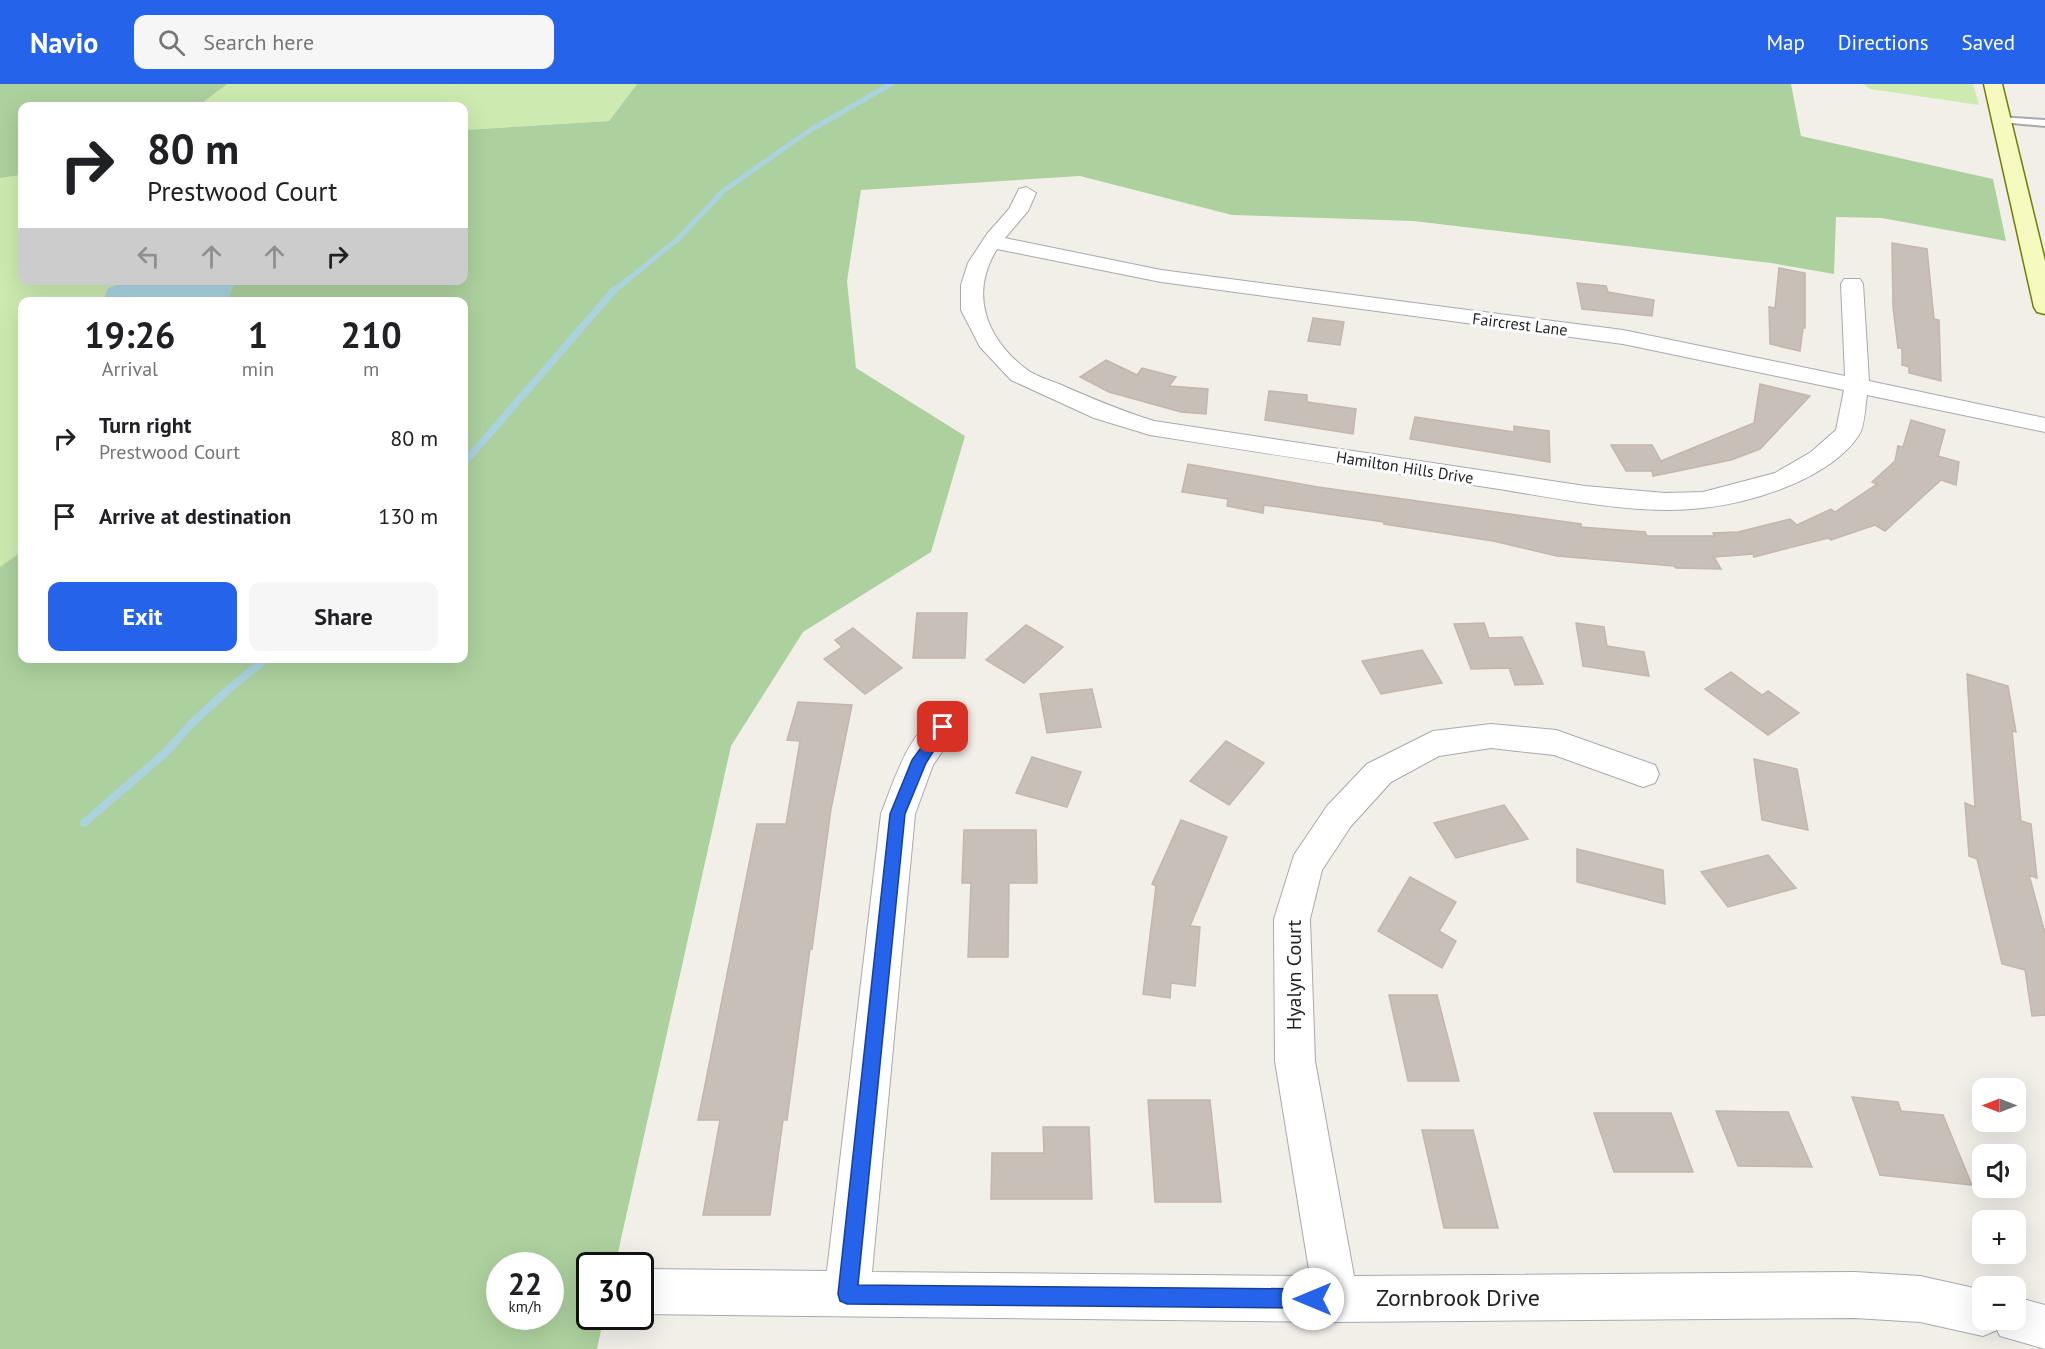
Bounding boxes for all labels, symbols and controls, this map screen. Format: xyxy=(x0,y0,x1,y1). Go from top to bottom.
search box xyxy=(134,15,554,69)
text: Navio xyxy=(30,24,98,61)
icon: search xyxy=(155,26,188,59)
text: Search here xyxy=(203,28,314,56)
text: Map xyxy=(1766,29,1805,56)
text: Directions xyxy=(1838,29,1929,56)
text: Saved xyxy=(1962,29,2015,56)
text: 80 m xyxy=(147,121,239,176)
icon: right xyxy=(48,126,126,204)
text: Prestwood Court xyxy=(147,174,337,208)
icon: left xyxy=(132,240,165,273)
icon: ahead xyxy=(195,240,228,273)
icon: ahead xyxy=(258,240,291,273)
icon: right xyxy=(321,240,354,273)
street label: Faircrest Lane xyxy=(1471,308,1569,340)
text: 19:26 xyxy=(84,311,176,358)
text: 1 xyxy=(248,311,268,358)
text: 210 xyxy=(341,311,402,358)
text: Arrival xyxy=(102,356,158,382)
text: min xyxy=(242,356,274,382)
text: m xyxy=(363,356,379,382)
text: Turn right xyxy=(99,411,191,439)
icon: right xyxy=(48,422,81,455)
text: 80 m xyxy=(390,424,438,452)
text: Prestwood Court xyxy=(99,439,240,465)
street label: Hamilton Hills Drive xyxy=(1335,446,1475,488)
icon: arrive xyxy=(48,500,81,533)
text: Arrive at destination xyxy=(99,502,291,530)
text: 130 m xyxy=(378,502,438,530)
button: Exit xyxy=(48,582,237,651)
button: Share xyxy=(249,582,438,651)
pin xyxy=(917,701,968,752)
icon: arrive xyxy=(926,710,959,743)
street label: Hyalyn Court xyxy=(1281,920,1307,1030)
north arrow xyxy=(1972,1078,2026,1132)
map controls xyxy=(1972,1078,2026,1330)
button: sound xyxy=(1972,1144,2026,1198)
button: + xyxy=(1972,1210,2026,1264)
speed limit sign: 30 xyxy=(576,1252,654,1330)
text: 22 xyxy=(508,1264,542,1303)
position arrow xyxy=(1281,1267,1345,1331)
button: − xyxy=(1972,1276,2026,1330)
street label: Zornbrook Drive xyxy=(1376,1282,1540,1313)
text: km/h xyxy=(509,1297,541,1316)

